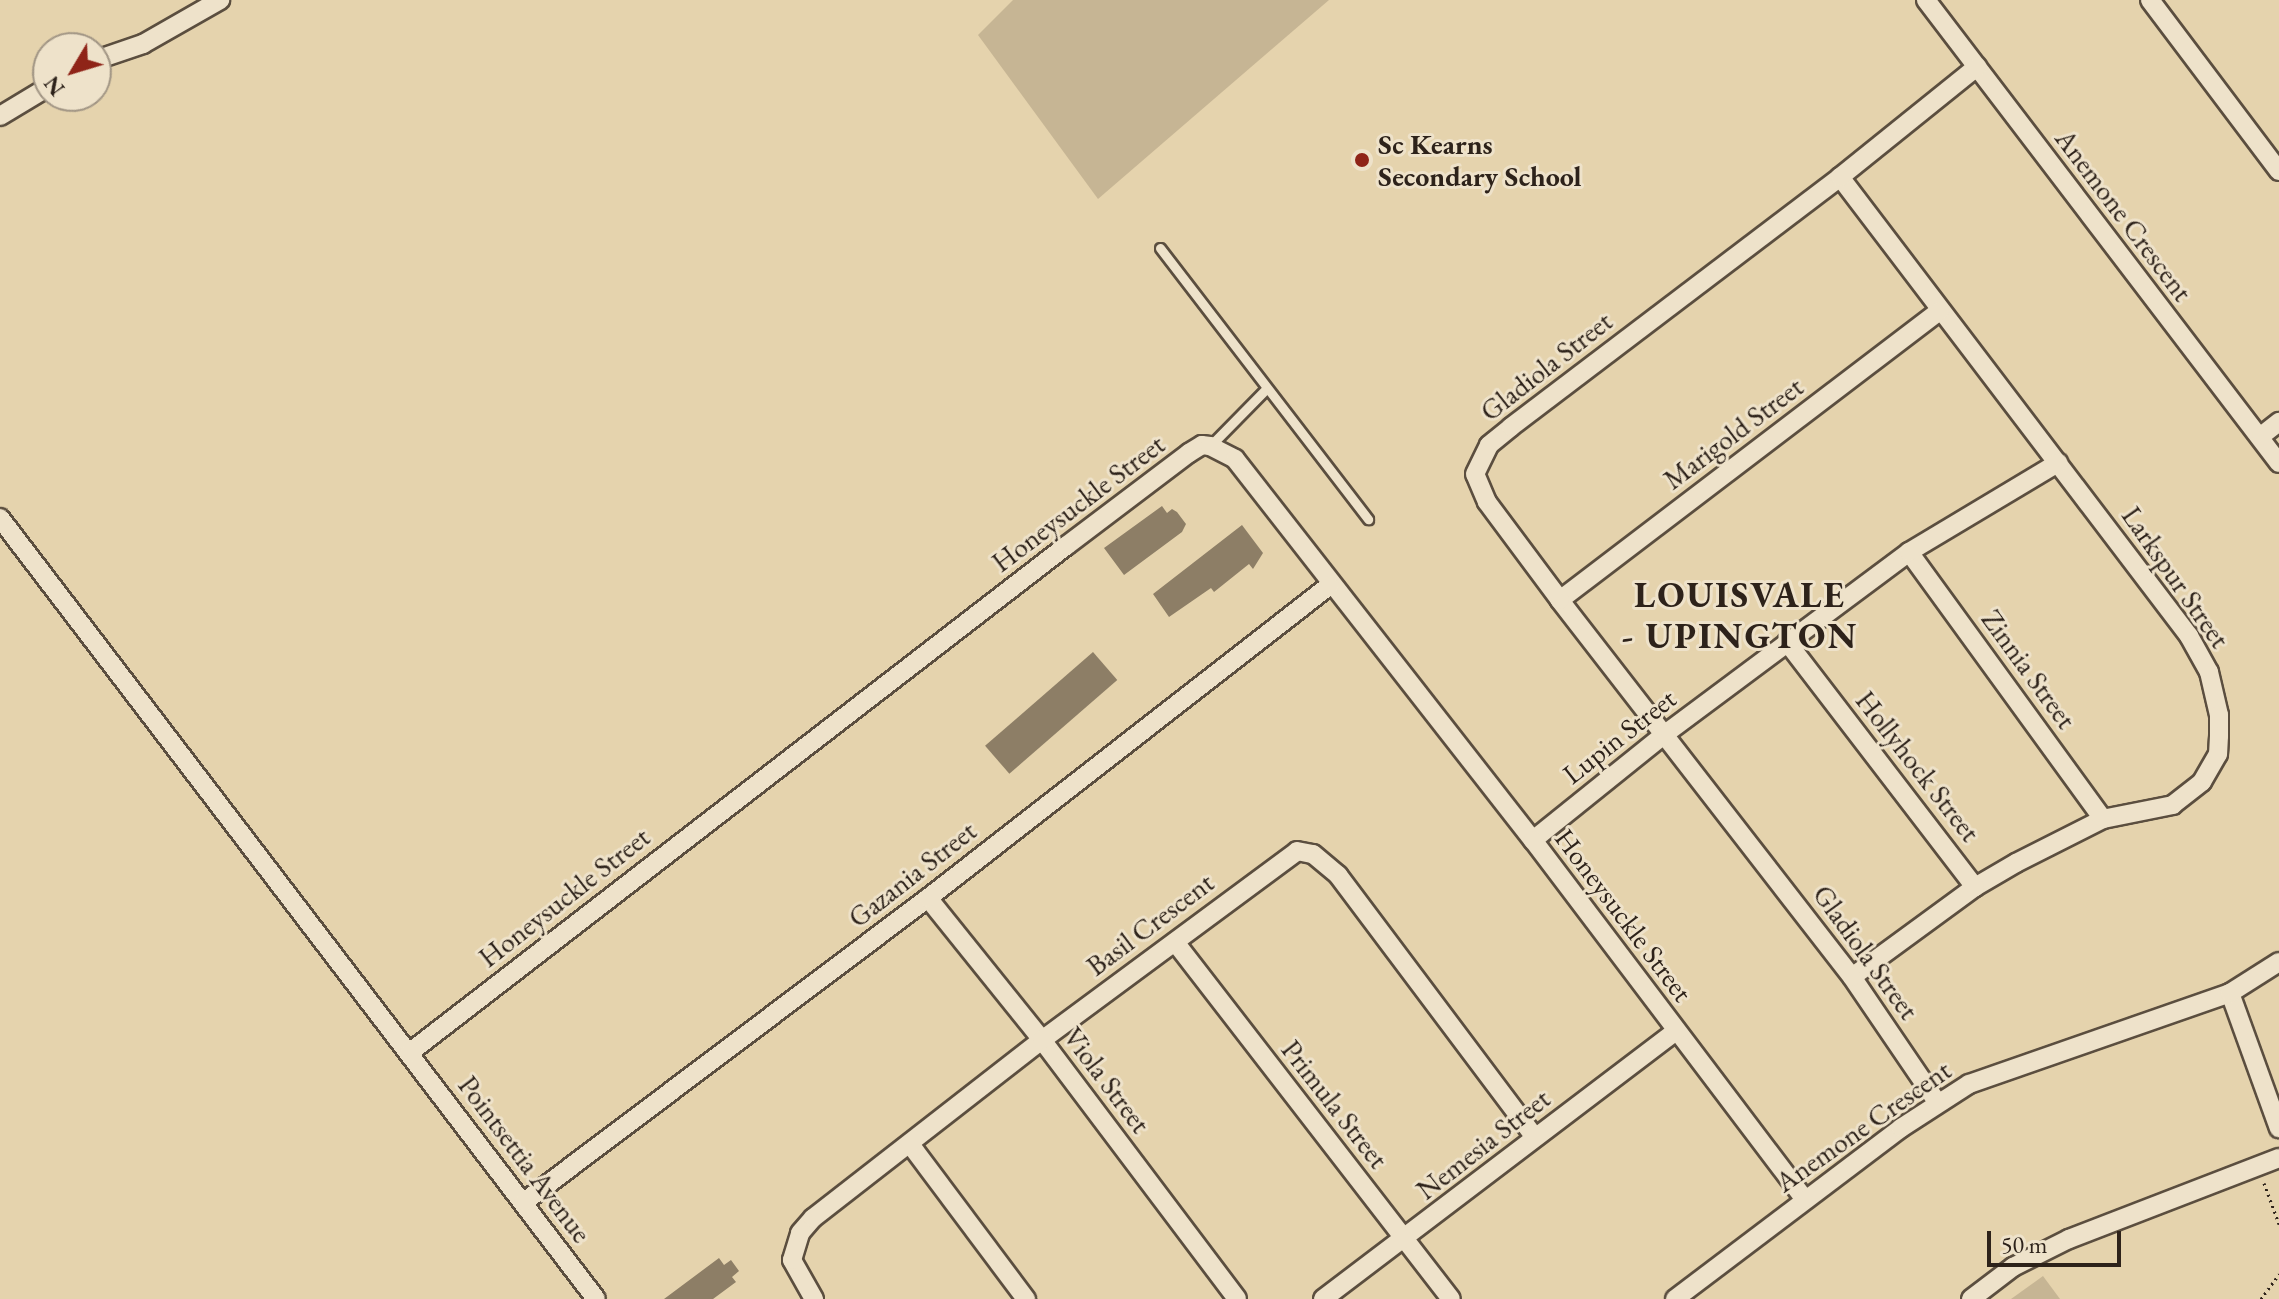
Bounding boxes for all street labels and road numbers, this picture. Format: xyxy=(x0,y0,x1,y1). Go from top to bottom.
street label: Anemone Crescent xyxy=(2048,122,2200,308)
street label: Gladiola Street xyxy=(1473,304,1619,428)
street label: Marigold Street xyxy=(1657,370,1809,496)
street label: Honeysuckle Street xyxy=(985,427,1171,579)
street label: Larkspur Street xyxy=(2115,500,2237,654)
street label: Zinnia Street xyxy=(1975,603,2083,735)
street label: Lupin Street xyxy=(1556,681,1682,791)
street label: Hollyhock Street xyxy=(1849,684,1987,848)
street label: Gazania Street xyxy=(841,814,983,934)
street label: Honeysuckle Street xyxy=(472,820,656,974)
street label: Honeysuckle Street xyxy=(1548,822,1700,1008)
street label: Basil Crescent xyxy=(1080,865,1220,983)
street label: Gladiola Street xyxy=(1806,878,1926,1026)
street label: Viola Street xyxy=(1056,1021,1158,1139)
street label: Primula Street xyxy=(1275,1033,1395,1175)
street label: Anemone Crescent xyxy=(1769,1053,1957,1199)
street label: Pointsettia Avenue xyxy=(451,1069,599,1249)
street label: Nemesia Street xyxy=(1410,1082,1556,1206)

